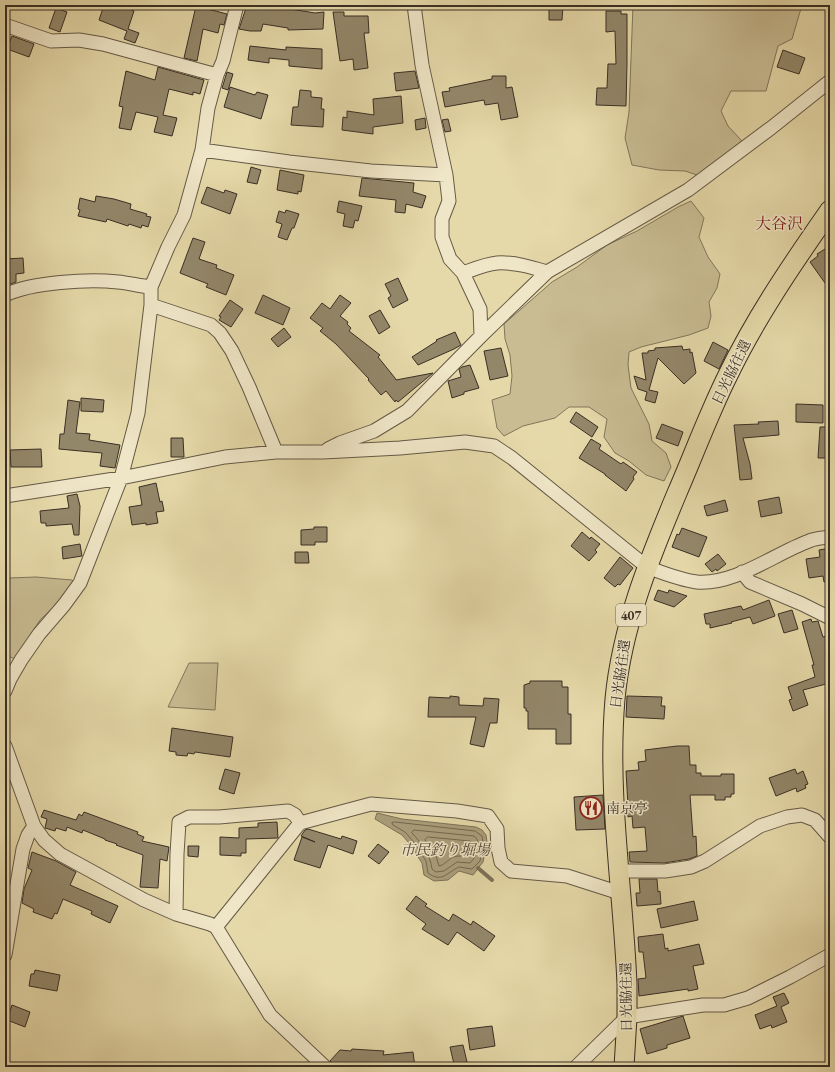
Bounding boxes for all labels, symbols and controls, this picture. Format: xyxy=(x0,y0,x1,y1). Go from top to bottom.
district label: 大谷沢 xyxy=(755,213,803,234)
street label: 日光脇往還 xyxy=(708,337,754,407)
road number: 407 xyxy=(616,604,646,626)
street label: 日光脇往還 xyxy=(606,638,634,710)
restaurant icon: 南京亭 xyxy=(578,795,604,821)
place label: 南京亭 xyxy=(606,799,648,817)
water label: 市民釣り堀場 xyxy=(400,840,492,859)
street label: 日光脇往還 xyxy=(616,962,636,1032)

